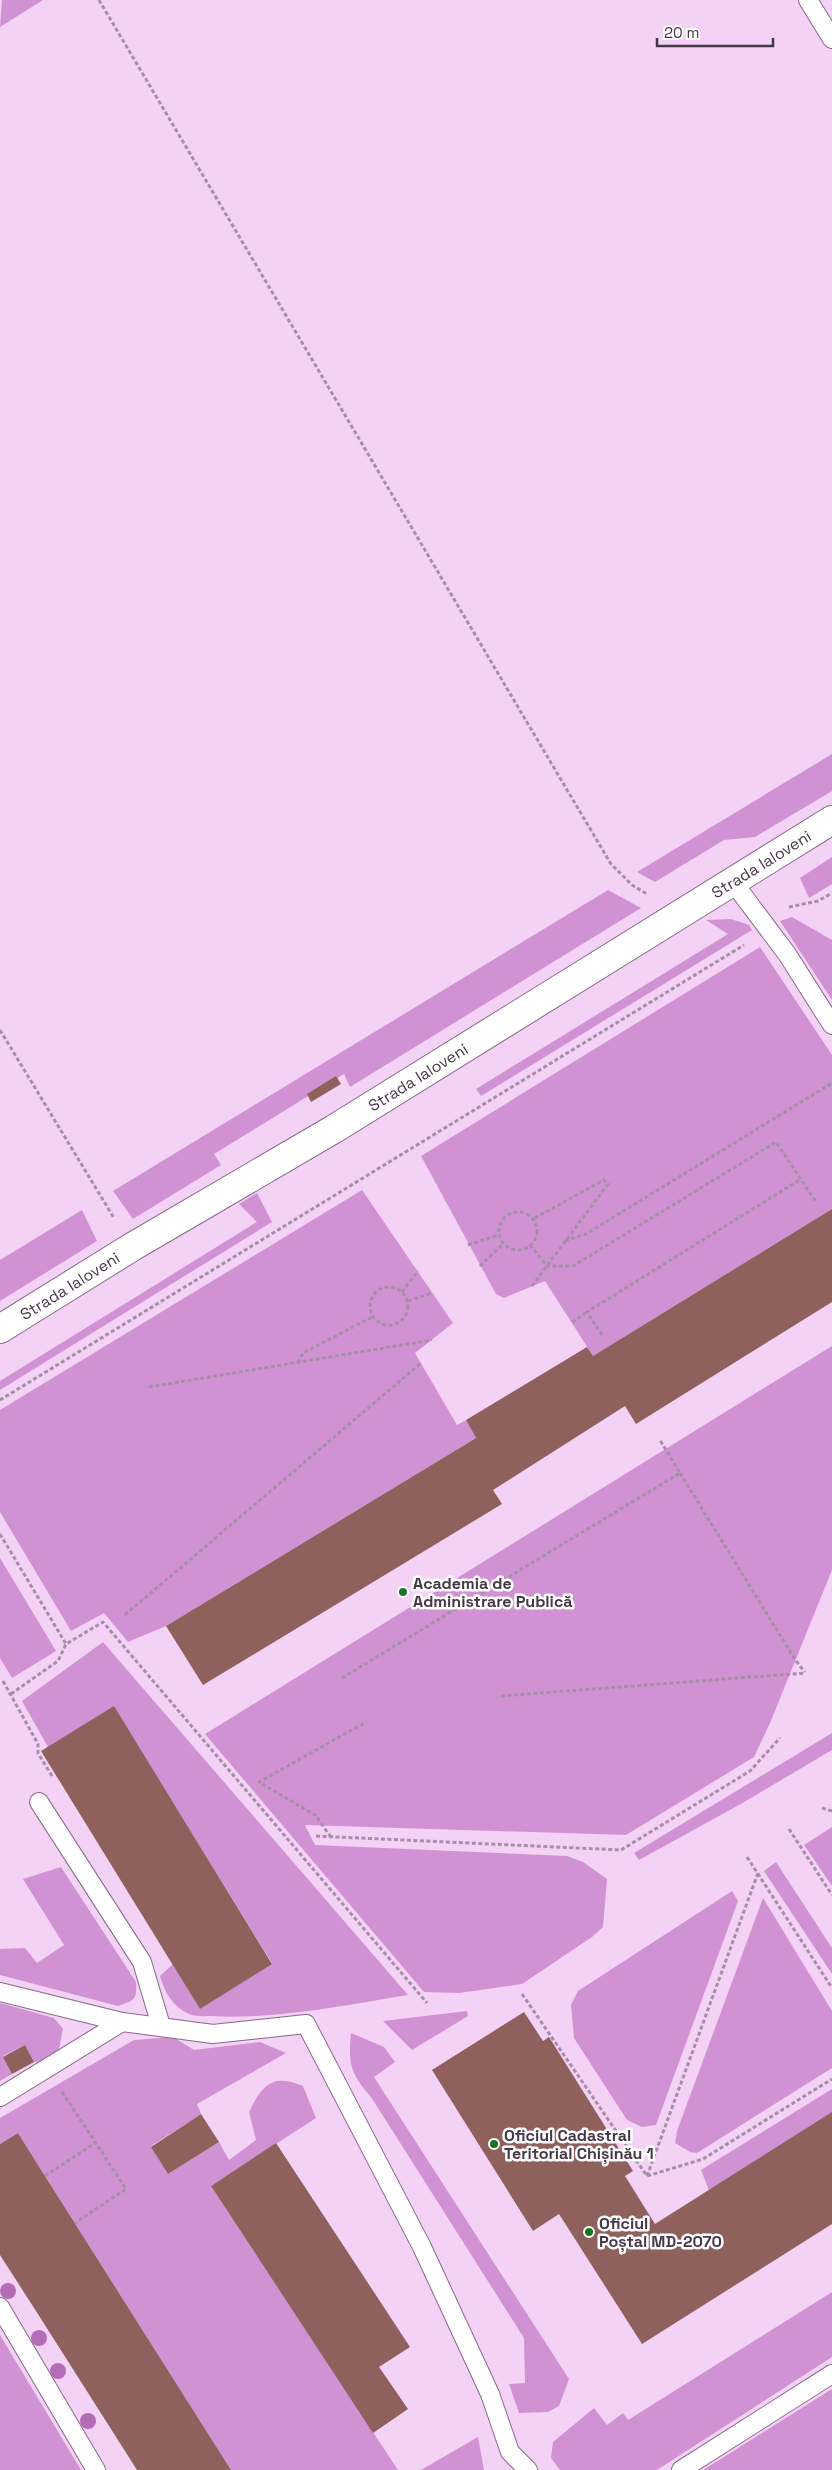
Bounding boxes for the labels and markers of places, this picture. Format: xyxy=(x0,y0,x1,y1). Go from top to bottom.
place label: Academia de Administrare Publică xyxy=(413,1573,573,1612)
marker: Academia de Administrare Publică xyxy=(397,1586,409,1598)
place label: Oficiul Cadastral Teritorial Chișinău 1 xyxy=(504,2125,654,2164)
marker: Oficiul Cadastral Teritorial Chișinău 1 xyxy=(488,2138,500,2150)
place label: Oficiul Poștal MD-2070 xyxy=(599,2213,722,2252)
marker: Oficiul Poștal MD-2070 xyxy=(583,2226,595,2238)

